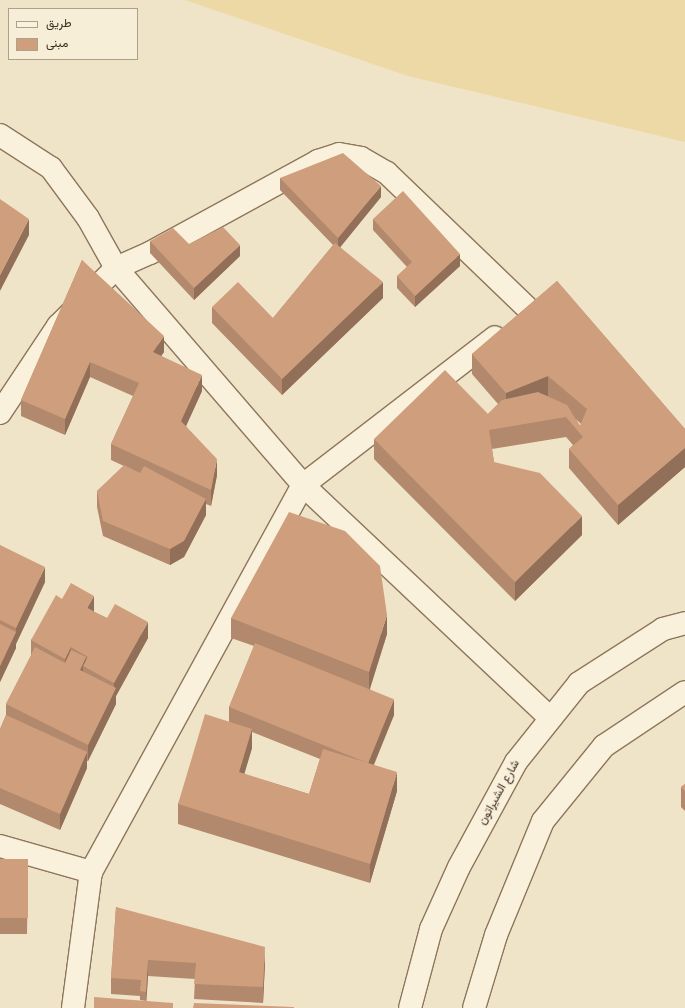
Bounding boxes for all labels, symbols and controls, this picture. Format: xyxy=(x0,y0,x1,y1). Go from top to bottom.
legend xyxy=(8,8,138,60)
text: طريق xyxy=(46,15,71,33)
text: مبنى xyxy=(46,35,68,53)
street label: شارع الشيراتون xyxy=(476,758,524,828)

